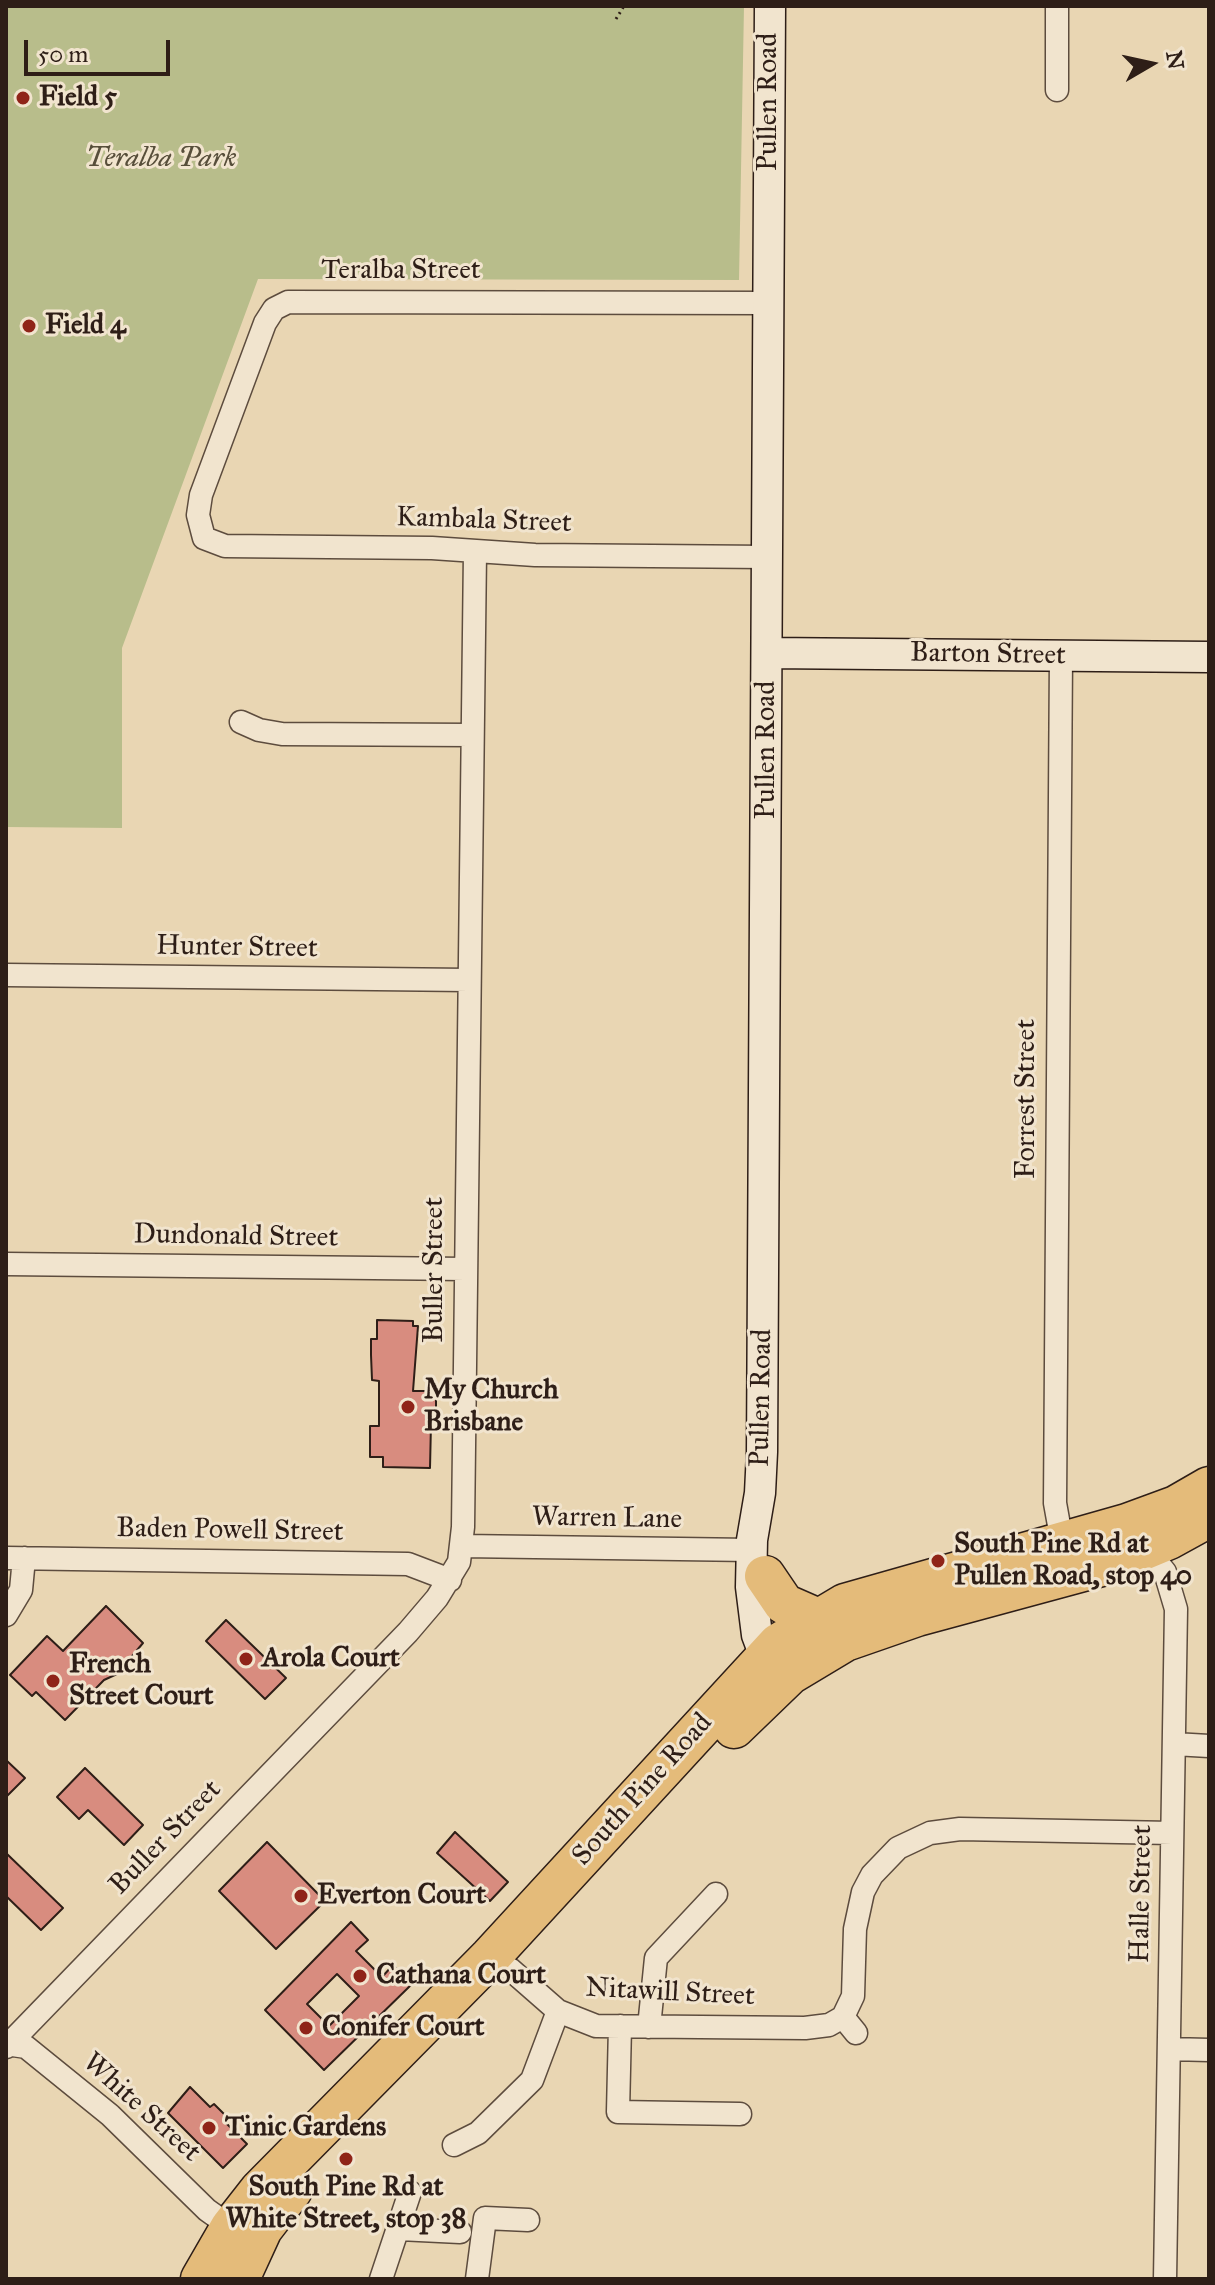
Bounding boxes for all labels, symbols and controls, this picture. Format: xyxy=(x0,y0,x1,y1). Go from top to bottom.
scale bar xyxy=(28,24,174,74)
north arrow xyxy=(1111,24,1191,104)
street label: Pullen Road xyxy=(752,33,786,171)
text: 50 m xyxy=(38,39,88,69)
text: N xyxy=(1160,49,1190,71)
place label: Field 5 xyxy=(39,81,117,115)
marker: Field 5 xyxy=(14,89,32,107)
park label: Teralba Park xyxy=(86,142,236,176)
street label: Teralba Street xyxy=(321,254,481,288)
place label: Field 4 xyxy=(45,309,126,343)
marker: Field 4 xyxy=(20,317,38,335)
street label: Kambala Street xyxy=(396,501,572,541)
street label: Barton Street xyxy=(910,637,1066,673)
street label: Pullen Road xyxy=(750,681,784,819)
street label: Hunter Street xyxy=(156,930,318,966)
street label: Forrest Street xyxy=(1010,1019,1044,1179)
street label: Buller Street xyxy=(418,1197,452,1343)
street label: Dundonald Street xyxy=(133,1218,339,1256)
street label: Pullen Road xyxy=(744,1328,780,1468)
place label: My Church Brisbane xyxy=(424,1374,558,1440)
marker: My Church Brisbane xyxy=(399,1398,417,1416)
street label: Warren Lane xyxy=(532,1501,682,1537)
street label: Baden Powell Street xyxy=(116,1512,344,1550)
place label: South Pine Rd at Pullen Road, stop 40 xyxy=(954,1528,1192,1594)
marker: South Pine Rd at Pullen Road, stop 40 xyxy=(929,1552,947,1570)
place label: Arola Court xyxy=(262,1642,400,1676)
place label: French Street Court xyxy=(69,1648,213,1714)
marker: Arola Court xyxy=(237,1650,255,1668)
marker: French Street Court xyxy=(44,1672,62,1690)
street label: South Pine Road xyxy=(566,1707,720,1873)
street label: Buller Street xyxy=(103,1774,229,1902)
street label: Halle Street xyxy=(1124,1825,1160,1963)
place label: Everton Court xyxy=(317,1879,486,1913)
marker: Everton Court xyxy=(292,1887,310,1905)
place label: Cathana Court xyxy=(376,1959,546,1993)
marker: Cathana Court xyxy=(351,1967,369,1985)
street label: Nitawill Street xyxy=(584,1972,756,2014)
place label: Conifer Court xyxy=(322,2011,484,2045)
marker: Conifer Court xyxy=(297,2019,315,2037)
street label: White Street xyxy=(75,2046,207,2170)
place label: Tinic Gardens xyxy=(225,2111,386,2145)
marker: Tinic Gardens xyxy=(200,2119,218,2137)
marker: South Pine Rd at White Street, stop 38 xyxy=(337,2150,355,2168)
place label: South Pine Rd at White Street, stop 38 xyxy=(226,2171,466,2237)

